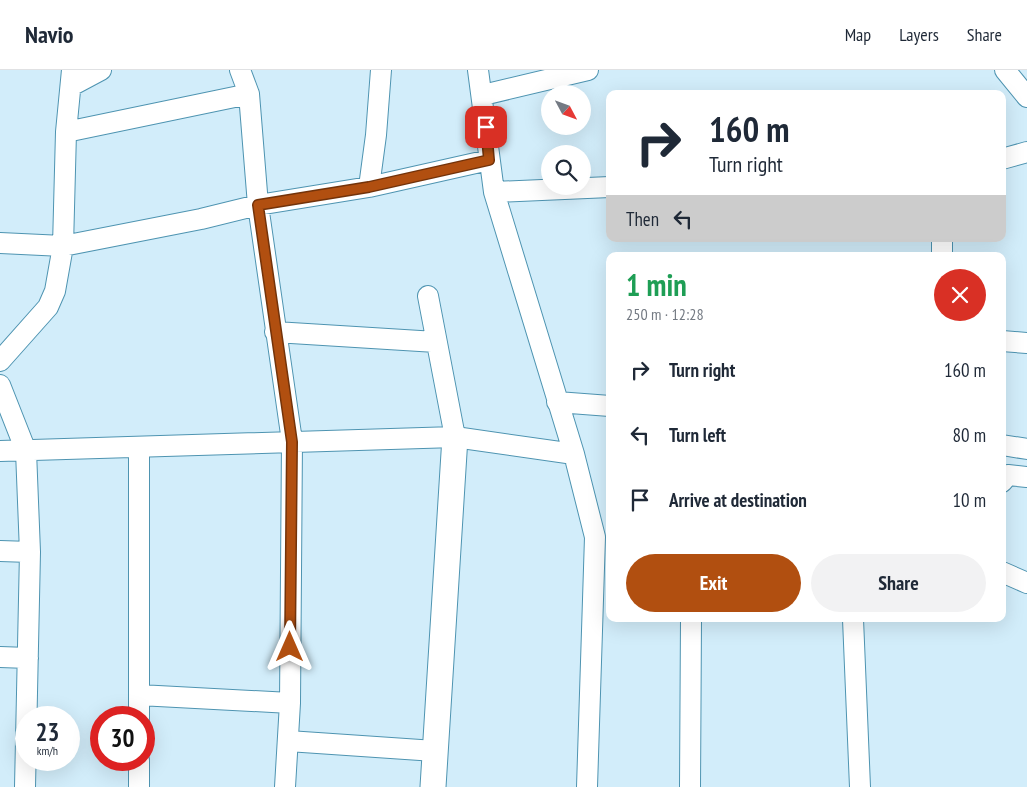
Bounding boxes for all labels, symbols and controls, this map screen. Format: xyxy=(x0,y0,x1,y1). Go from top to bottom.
text: Navio xyxy=(25,19,74,50)
text: Map xyxy=(845,23,871,46)
text: Layers xyxy=(899,23,939,46)
text: Share xyxy=(967,23,1002,46)
north arrow xyxy=(541,85,591,135)
map controls xyxy=(541,85,591,195)
pin xyxy=(465,106,507,148)
text: 160 m xyxy=(709,106,790,152)
icon: right xyxy=(626,110,691,175)
icon: arrive xyxy=(472,113,500,141)
button: search xyxy=(541,145,591,195)
text: Turn right xyxy=(709,150,783,178)
icon: left xyxy=(669,205,697,233)
text: Then xyxy=(626,207,659,231)
text: 1 min xyxy=(626,265,687,304)
button: close xyxy=(934,269,986,321)
text: 250 m · 12:28 xyxy=(626,304,704,324)
icon: right xyxy=(626,356,654,384)
text: Turn right xyxy=(669,358,735,382)
text: 160 m xyxy=(944,358,986,382)
icon: left xyxy=(626,421,654,449)
text: Turn left xyxy=(669,423,726,447)
text: 80 m xyxy=(953,423,986,447)
icon: arrive xyxy=(626,486,654,514)
text: Arrive at destination xyxy=(669,488,807,512)
text: 10 m xyxy=(953,488,986,512)
button: Exit xyxy=(626,554,801,612)
button: Share xyxy=(811,554,986,612)
position arrow xyxy=(263,620,315,672)
speed limit sign: 30 xyxy=(90,706,155,771)
text: 23 xyxy=(36,716,59,748)
text: km/h xyxy=(37,743,58,758)

